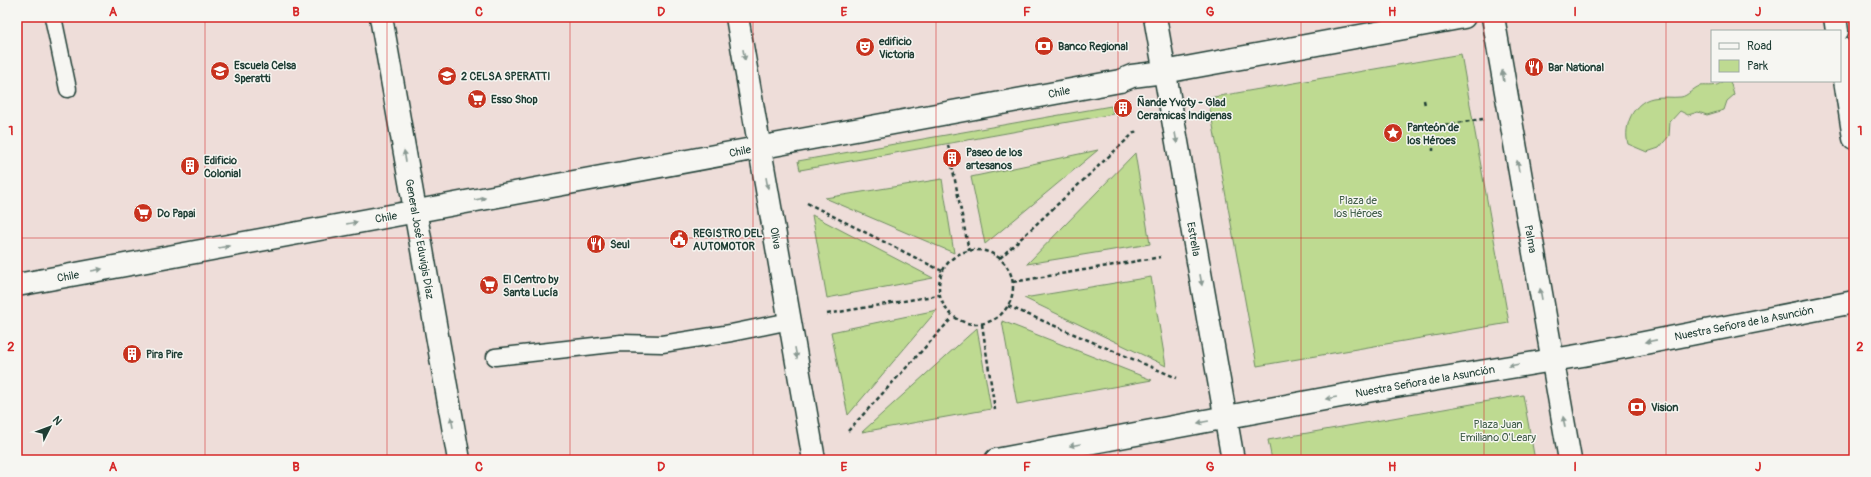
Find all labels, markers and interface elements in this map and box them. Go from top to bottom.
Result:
text: A [109,4,118,20]
text: B [292,4,300,20]
text: C [475,4,483,20]
text: D [657,4,665,20]
text: E [841,4,848,20]
text: F [1023,4,1031,20]
text: G [1206,4,1215,20]
text: H [1388,4,1396,20]
text: I [1573,4,1577,20]
text: J [1755,4,1761,20]
legend [1711,30,1841,82]
place label: edificio Victoria [878,35,914,61]
bank icon: Banco Regional [1033,35,1055,57]
theatre icon: edificio Victoria [854,36,876,58]
text: Road [1747,39,1772,54]
place label: Banco Regional [1058,40,1129,53]
one-way arrow [741,49,747,61]
restaurant icon: Bar National [1523,56,1545,78]
place label: Escuela Celsa Speratti [234,59,296,85]
text: Park [1747,59,1768,74]
school or university icon: Escuela Celsa Speratti [209,60,231,82]
place label: Bar National [1548,61,1604,74]
school or university icon: 2 CELSA SPERATTI [436,65,458,87]
place label: 2 CELSA SPERATTI [461,70,550,83]
one-way arrow [1500,70,1506,82]
street label: Chile [1047,84,1072,101]
supermarket icon: Esso Shop [466,88,488,110]
place label: Esso Shop [491,93,538,106]
place label: Ñande Yvoty - Glad Ceramicas Indigenas [1137,95,1232,122]
building icon: Ñande Yvoty - Glad Ceramicas Indigenas [1112,97,1134,119]
place label: Panteón de los Héroes [1407,121,1460,147]
place icon: Panteón de los Héroes [1382,122,1404,144]
text: 1 [8,123,14,139]
text: 1 [1857,123,1863,139]
one-way arrow [1173,132,1179,144]
street label: Chile [728,143,753,160]
place label: Paseo de los artesanos [966,146,1022,172]
building icon: Paseo de los artesanos [941,147,963,169]
one-way arrow [402,150,408,162]
place label: Edificio Colonial [204,154,241,180]
building icon: Edificio Colonial [179,155,201,177]
one-way arrow [1515,160,1521,172]
one-way arrow [764,177,770,189]
street label: General José Eduvigis Díaz [403,178,437,300]
park label: Plaza de los Héroes [1334,194,1382,220]
one-way arrow [474,196,486,202]
supermarket icon: Do Papai [132,202,154,224]
place label: Do Papai [157,207,195,220]
street label: Chile [374,209,399,226]
one-way arrow [346,220,358,226]
street label: Estrella [1184,221,1203,257]
street label: Palma [1522,224,1539,254]
street label: Oliva [767,226,784,250]
place label: REGISTRO DEL AUTOMOTOR [693,227,763,253]
public building icon: REGISTRO DEL AUTOMOTOR [668,228,690,250]
restaurant icon: Seul [585,233,607,255]
place label: Seul [610,238,630,251]
one-way arrow [218,243,231,249]
one-way arrow [91,267,103,273]
street label: Chile [56,268,81,285]
place label: El Centro by Santa Lucía [503,273,559,299]
supermarket icon: El Centro by Santa Lucía [478,274,500,296]
one-way arrow [1198,274,1204,286]
one-way arrow [1538,288,1544,300]
street label: Nuestra Señora de la Asunción [1673,304,1815,343]
text: 2 [7,339,15,355]
one-way arrow [1645,339,1657,345]
text: 2 [1856,339,1864,355]
building icon: Pira Pire [121,343,143,365]
one-way arrow [793,347,799,359]
place label: Pira Pire [146,348,183,361]
one-way arrow [1508,362,1520,368]
street label: Nuestra Señora de la Asunción [1354,363,1496,400]
one-way arrow [1324,395,1337,401]
bank icon: Vision [1626,396,1648,418]
place label: Vision [1651,401,1678,414]
north arrow [30,407,70,447]
text: N [50,414,65,428]
one-way arrow [449,415,455,428]
one-way arrow [1560,415,1566,428]
park label: Plaza Juan Emiliano O'Leary [1460,418,1536,444]
one-way arrow [1197,419,1209,425]
one-way arrow [1069,443,1081,449]
text: A [109,459,118,475]
text: B [292,459,300,475]
text: C [475,459,483,475]
text: D [657,459,665,475]
text: E [841,459,848,475]
text: F [1023,459,1031,475]
text: G [1206,459,1215,475]
text: H [1388,459,1396,475]
text: I [1573,459,1577,475]
text: J [1755,459,1761,475]

